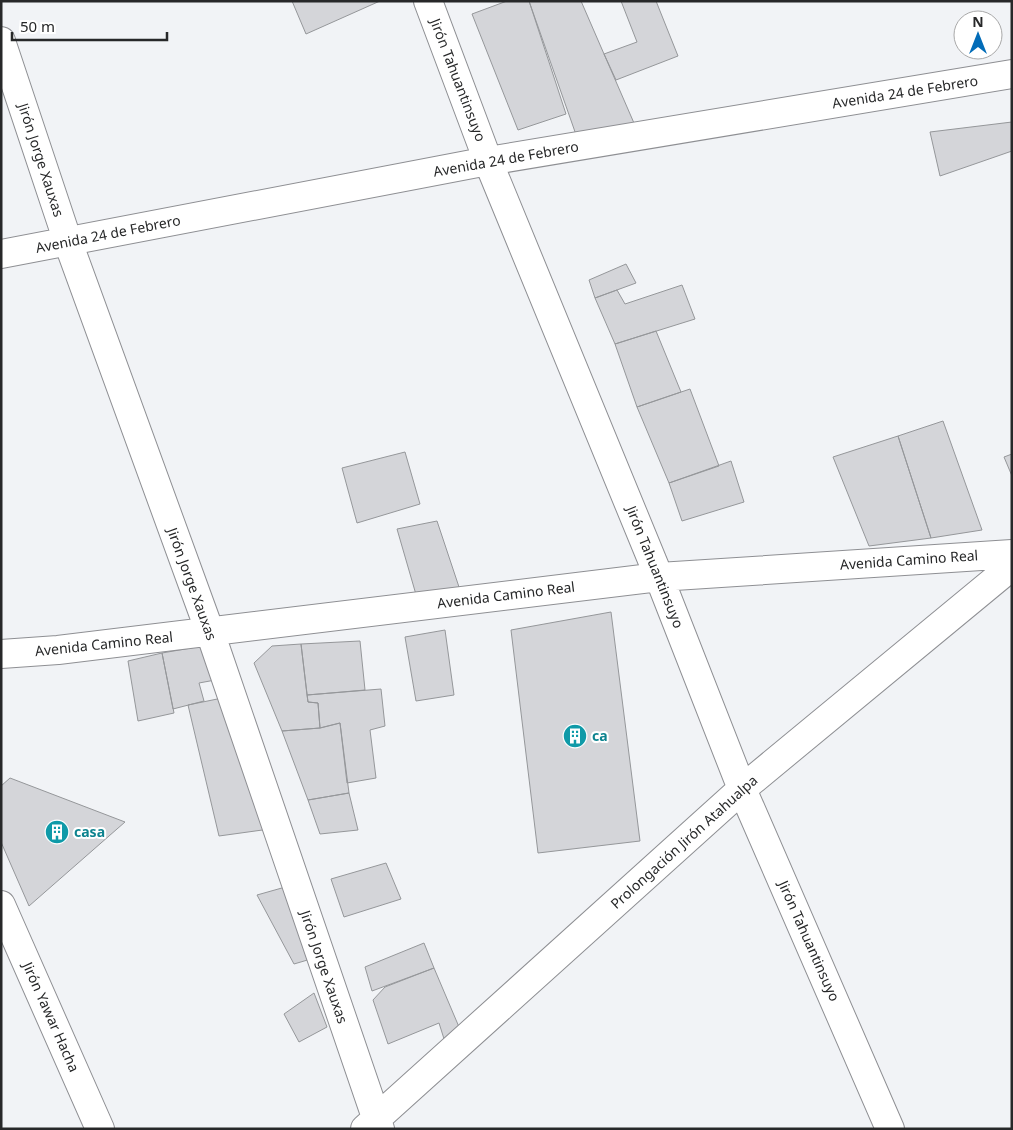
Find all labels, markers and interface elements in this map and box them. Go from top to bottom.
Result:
scale bar [12,10,168,42]
north arrow [953,10,1003,60]
text: N [972,12,984,31]
street label: Jirón Tahuantinsuyo [426,14,491,144]
text: 50 m [20,16,55,36]
street label: Avenida 24 de Febrero [831,71,979,112]
street label: Jirón Jorge Xauxas [14,99,69,219]
street label: Avenida 24 de Febrero [432,136,580,181]
street label: Avenida 24 de Febrero [34,210,182,257]
street label: Jirón Tahuantinsuyo [621,501,689,631]
street label: Jirón Jorge Xauxas [163,523,222,643]
street label: Avenida Camino Real [839,545,979,574]
street label: Avenida Camino Real [436,577,576,612]
street label: Avenida Camino Real [34,627,174,660]
building icon: ca [562,723,588,749]
place label: ca [592,726,608,745]
street label: Prolongación Jirón Atahualpa [606,770,761,913]
building icon: casa [44,819,70,845]
place label: casa [74,822,105,841]
street label: Jirón Tahuantinsuyo [773,876,845,1004]
street label: Jirón Jorge Xauxas [296,906,353,1026]
street label: Jirón Yawar Hacha [18,957,84,1075]

